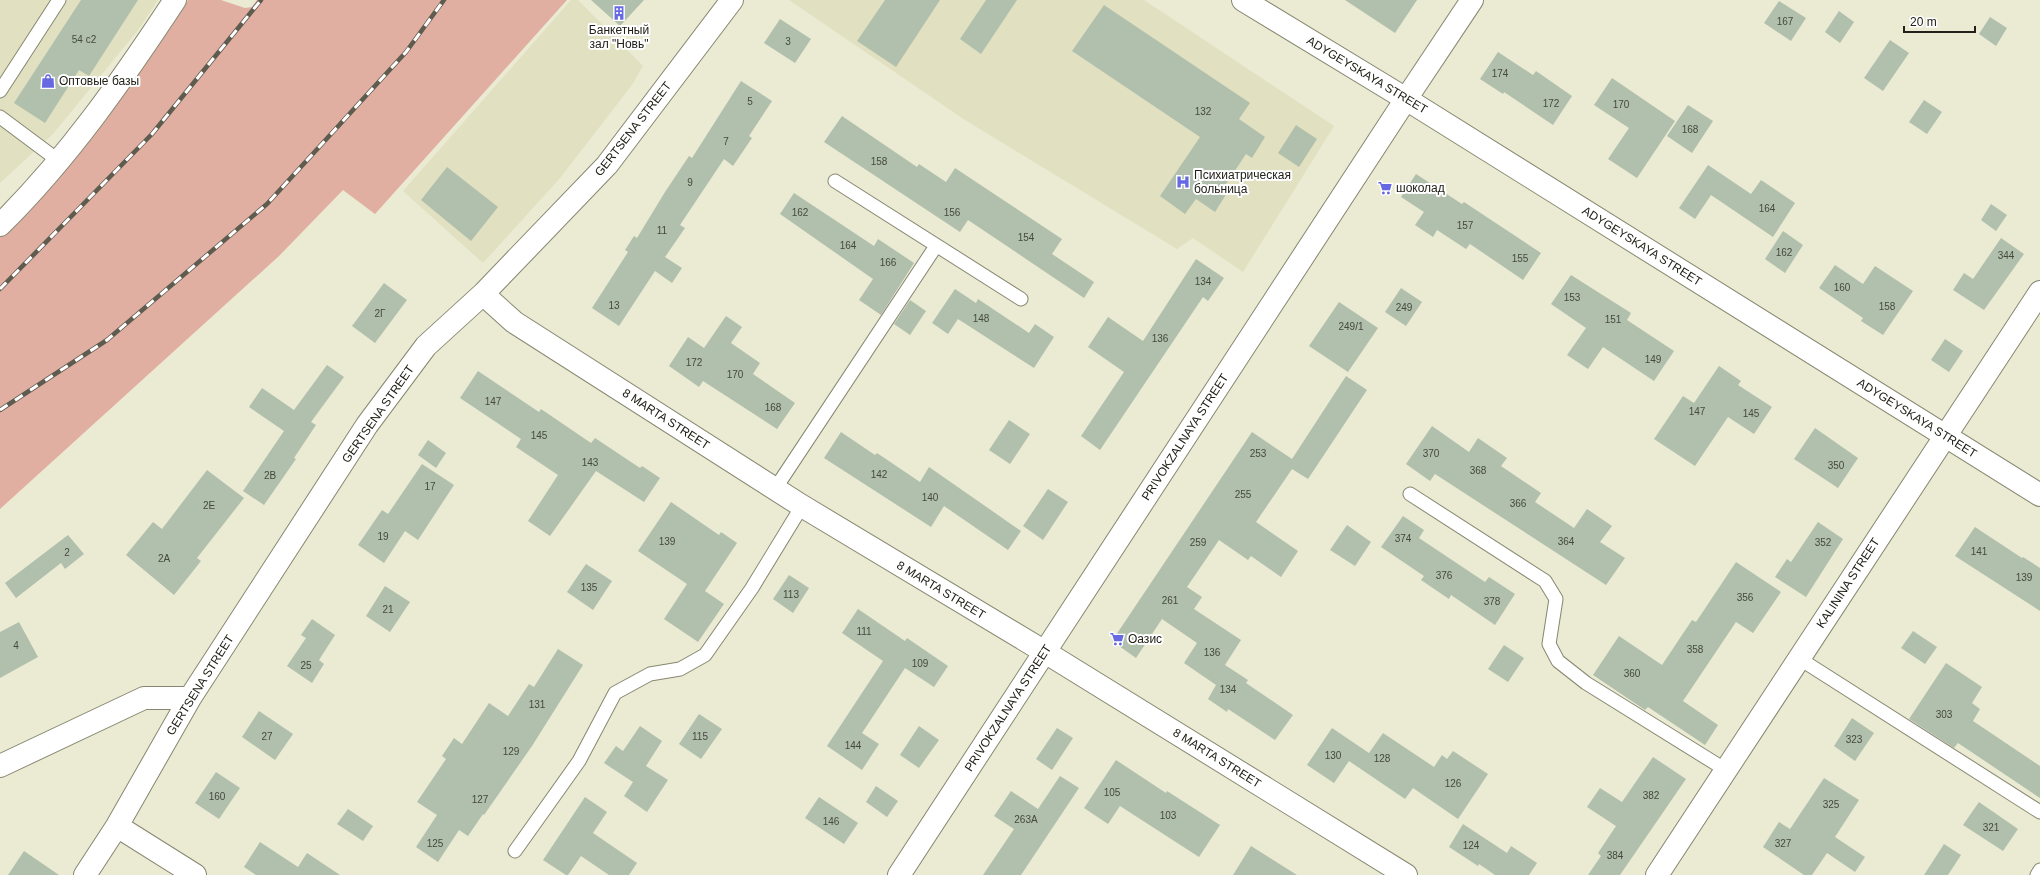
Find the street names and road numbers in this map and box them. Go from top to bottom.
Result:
street label: ADYGEYSKAYA STREET [1304,33,1430,117]
street label: GERTSENA STREET [592,79,675,179]
street label: ADYGEYSKAYA STREET [1580,203,1705,289]
street label: GERTSENA STREET [339,362,417,465]
street label: PRIVOKZALNAYA STREET [1139,370,1232,503]
street label: ADYGEYSKAYA STREET [1855,375,1980,461]
street label: 8 MARTA STREET [620,386,713,453]
street label: KALININA STREET [1814,535,1883,631]
street label: 8 MARTA STREET [894,558,988,622]
street label: GERTSENA STREET [163,632,237,738]
street label: PRIVOKZALNAYA STREET [962,641,1055,774]
street label: 8 MARTA STREET [1170,725,1264,791]

